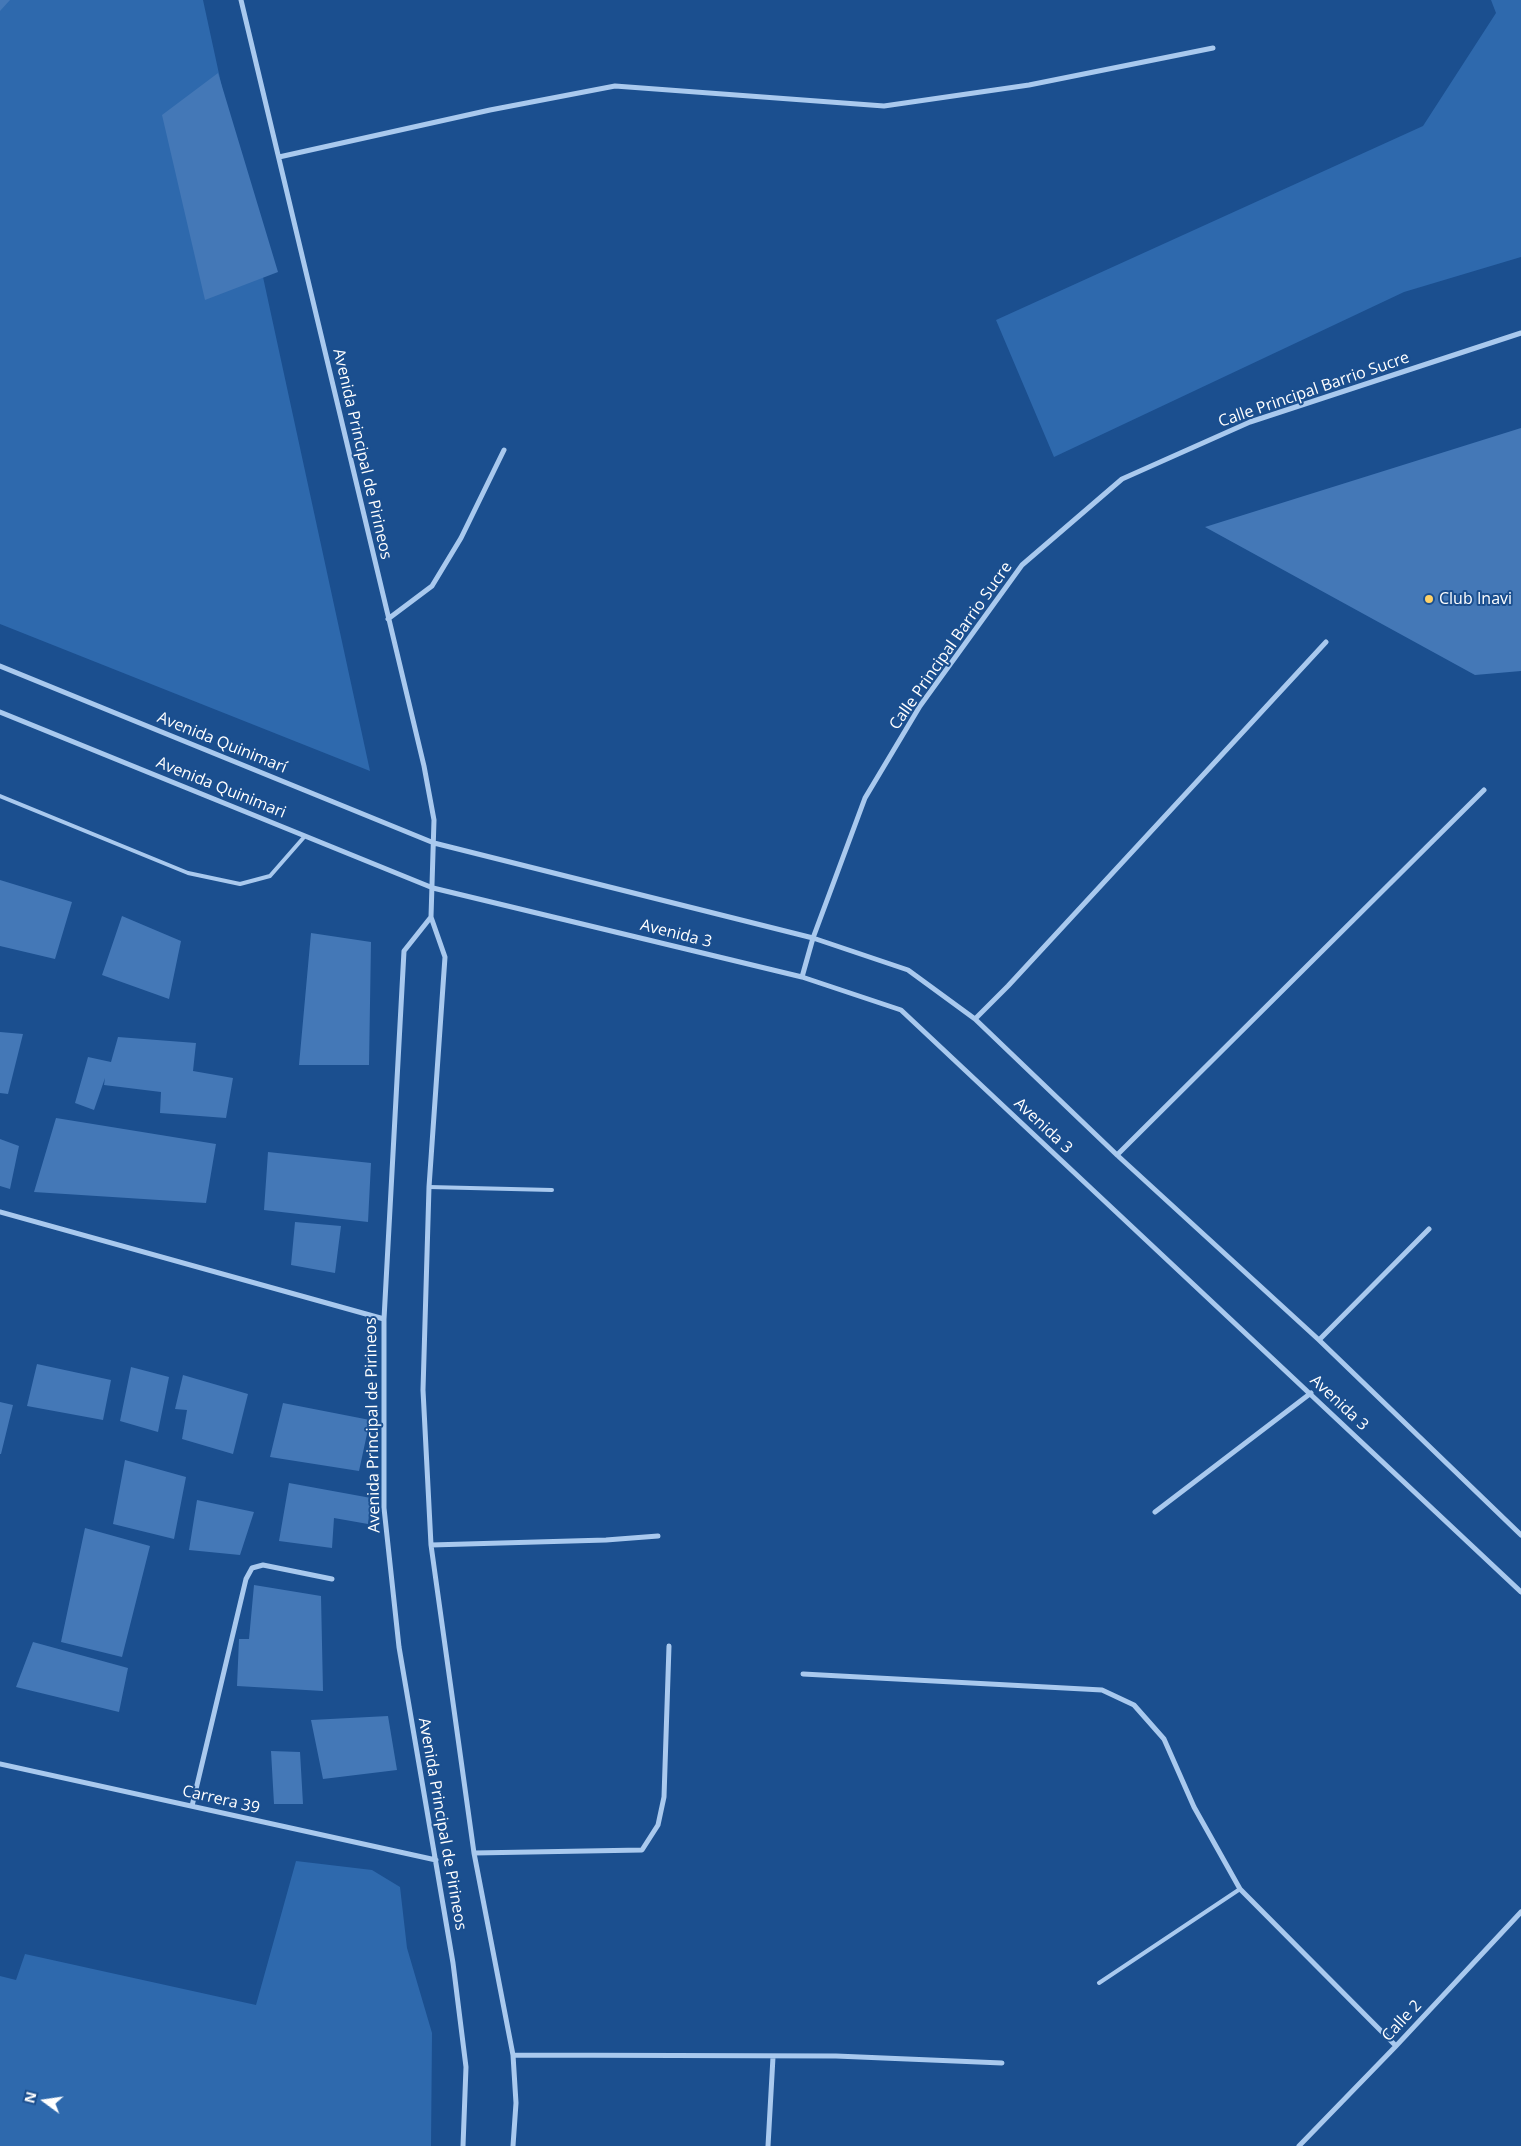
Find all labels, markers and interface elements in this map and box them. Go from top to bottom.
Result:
street label: Avenida Principal de Pirineos [328,347,396,561]
street label: Calle Principal Barrio Sucre [1216,348,1412,432]
street label: Calle Principal Barrio Sucre [886,558,1016,734]
place label: Club Inavi [1439,589,1512,609]
marker: Club Inavi [1423,593,1435,605]
street label: Avenida Quinimarí [154,708,290,778]
street label: Avenida Quinimari [153,753,289,823]
street label: Avenida 3 [638,916,714,952]
street label: Avenida 3 [1010,1094,1076,1158]
street label: Avenida Principal de Pirineos [362,1317,384,1533]
street label: Avenida 3 [1306,1371,1372,1435]
street label: Avenida Principal de Pirineos [414,1716,470,1932]
street label: Carrera 39 [180,1782,262,1818]
street label: Calle 2 [1378,1996,1426,2046]
north arrow [20,2076,70,2126]
text: N [19,2089,41,2105]

